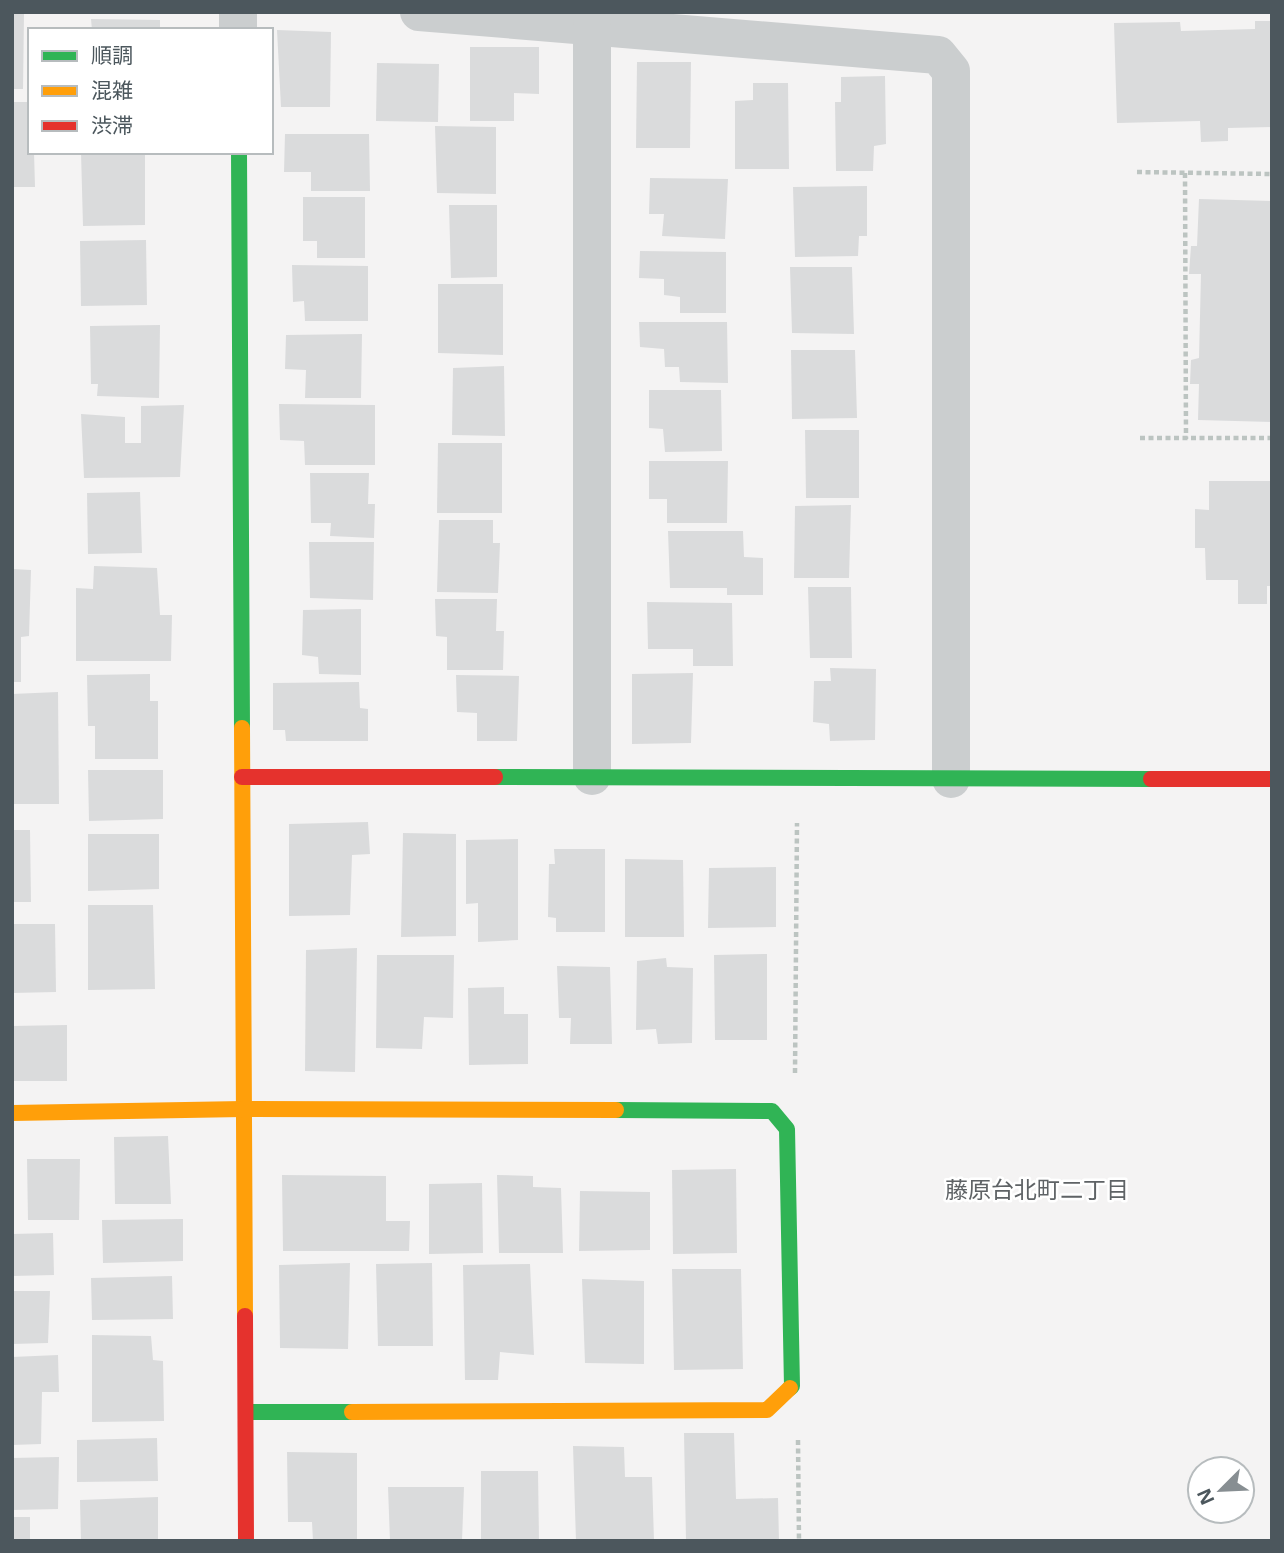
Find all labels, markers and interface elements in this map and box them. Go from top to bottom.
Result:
legend [28,28,273,154]
text: 順調 [91,41,133,69]
text: 混雑 [91,76,133,104]
text: 渋滞 [91,111,133,139]
district label: 藤原台北町二丁目 [945,1173,1129,1205]
north arrow [1186,1455,1256,1525]
text: N [1190,1485,1220,1509]

